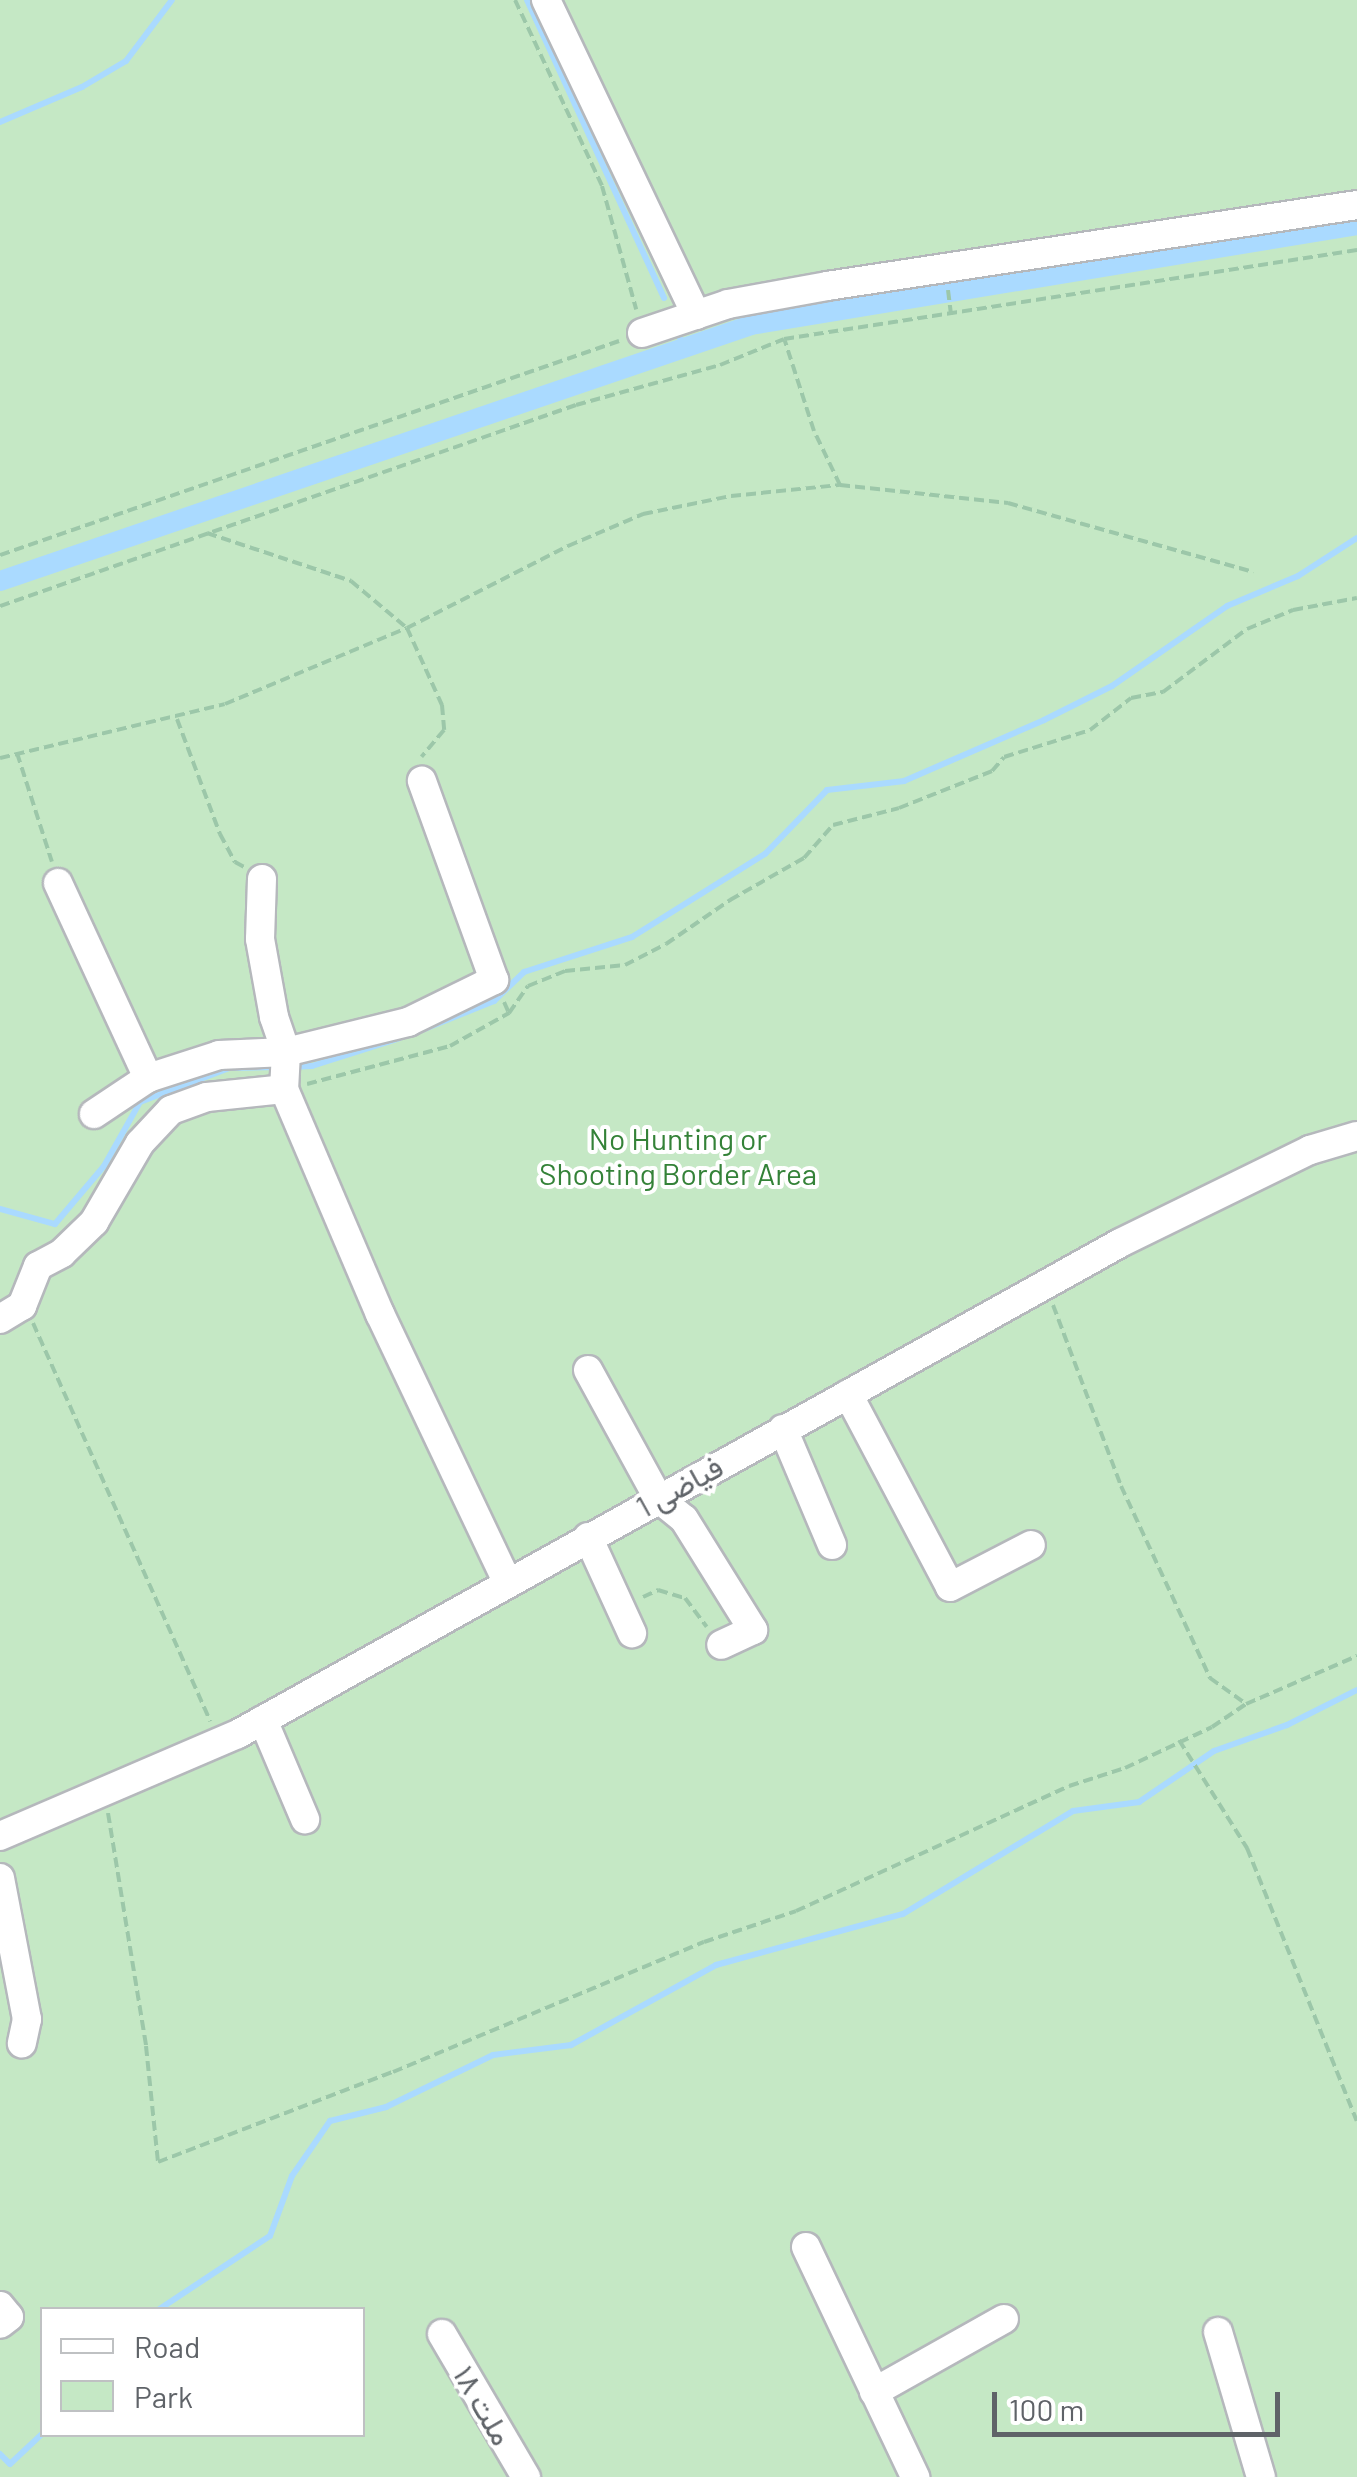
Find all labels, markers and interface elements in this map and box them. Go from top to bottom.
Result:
park label: No Hunting or Shooting Border Area [539,1120,817,1190]
street label: فیاضی 1 [629,1448,729,1524]
legend [40,2307,365,2437]
text: Road [134,2328,200,2364]
street label: ملت ۱۸ [447,2359,521,2451]
scale bar [997,2372,1284,2434]
text: Park [134,2378,193,2414]
text: 100 m [1009,2391,1084,2427]

